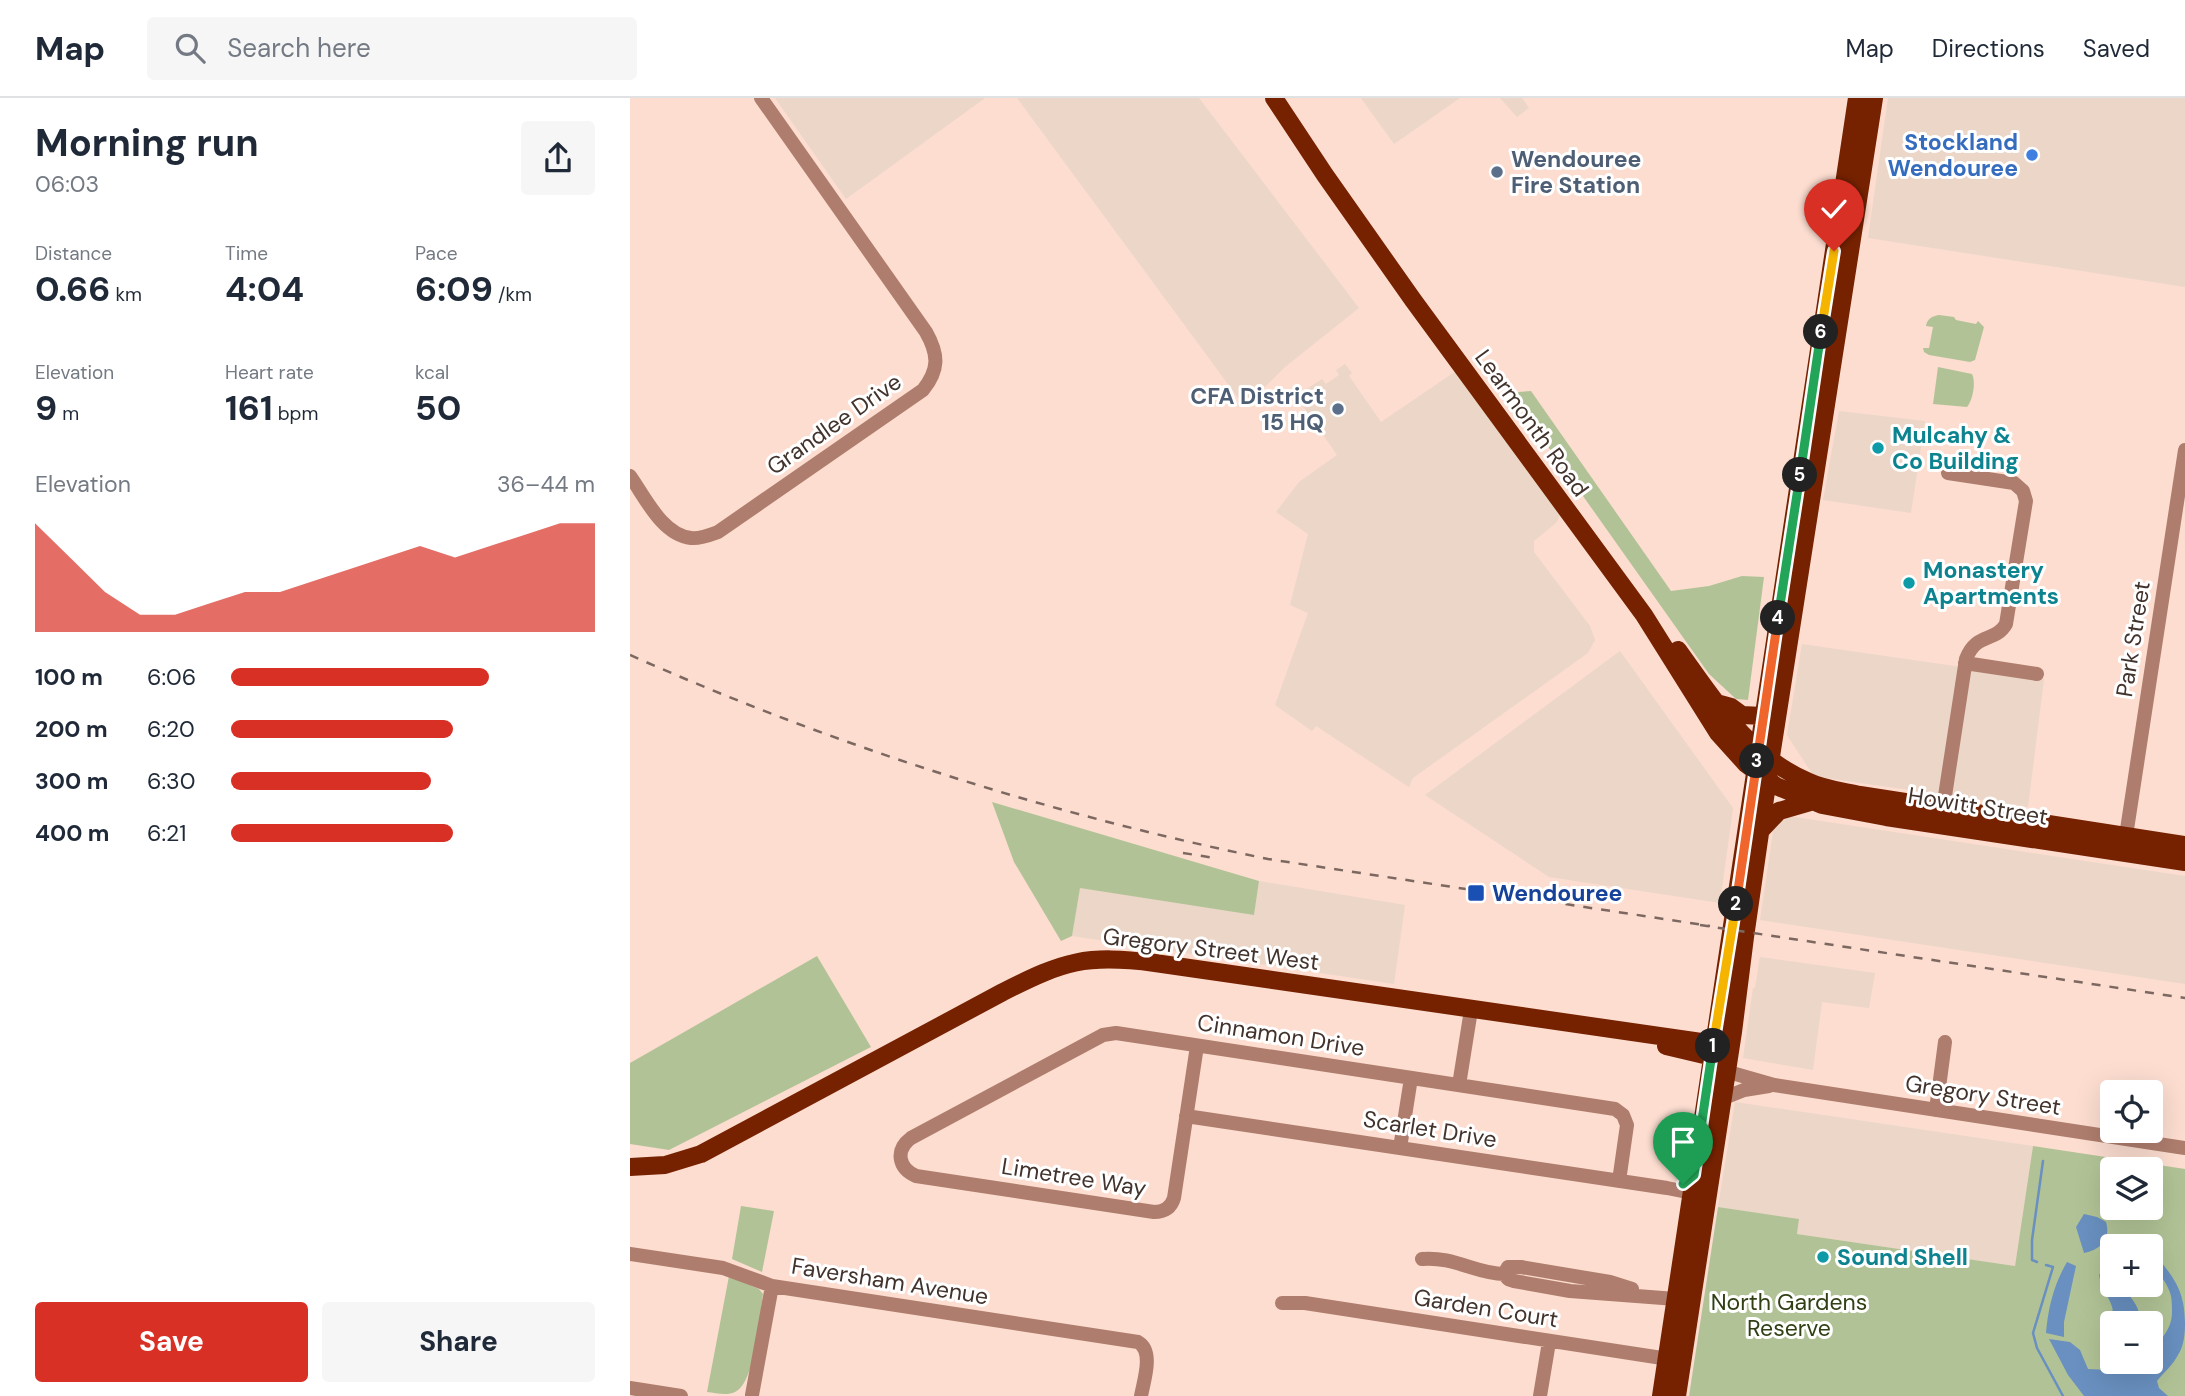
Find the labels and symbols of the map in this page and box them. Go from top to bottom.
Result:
place label: Stockland Wendouree [1888,127,2018,183]
place label: Wendouree Fire Station [1511,144,1641,200]
marker: Stockland Wendouree [2024,147,2040,163]
marker: Wendouree Fire Station [1489,164,1505,180]
pin [1804,179,1864,251]
pin: 6 [1804,314,1838,350]
street label: Learmonth Road [1468,343,1596,503]
street label: Grandlee Drive [761,366,907,482]
place label: CFA District 15 HQ [1190,381,1324,437]
marker: CFA District 15 HQ [1330,401,1346,417]
place label: Mulcahy & Co Building [1892,420,2019,476]
marker: Mulcahy & Co Building [1870,440,1886,456]
pin: 5 [1782,458,1818,492]
place label: Monastery Apartments [1923,555,2059,611]
marker: Monastery Apartments [1901,575,1917,591]
street label: Park Street [2109,579,2157,699]
pin: 4 [1760,601,1796,636]
pin: 3 [1740,744,1774,778]
street label: Howitt Street [1906,780,2050,832]
place label: Wendouree [1492,878,1622,908]
marker: Wendouree [1466,883,1486,903]
pin: 2 [1718,886,1754,922]
street label: Gregory Street West [1101,921,1321,977]
street label: Cinnamon Drive [1195,1007,1367,1063]
pin: 1 [1696,1028,1730,1063]
street label: Gregory Street [1903,1068,2063,1122]
street label: Scarlet Drive [1361,1104,1499,1154]
pin [1653,1112,1713,1184]
street label: Limetree Way [999,1151,1149,1203]
place label: Sound Shell [1837,1242,1968,1272]
marker: Sound Shell [1815,1249,1831,1265]
street label: Faversham Avenue [789,1251,991,1311]
street label: Garden Court [1412,1282,1560,1334]
park label: North Gardens Reserve [1711,1287,1867,1343]

